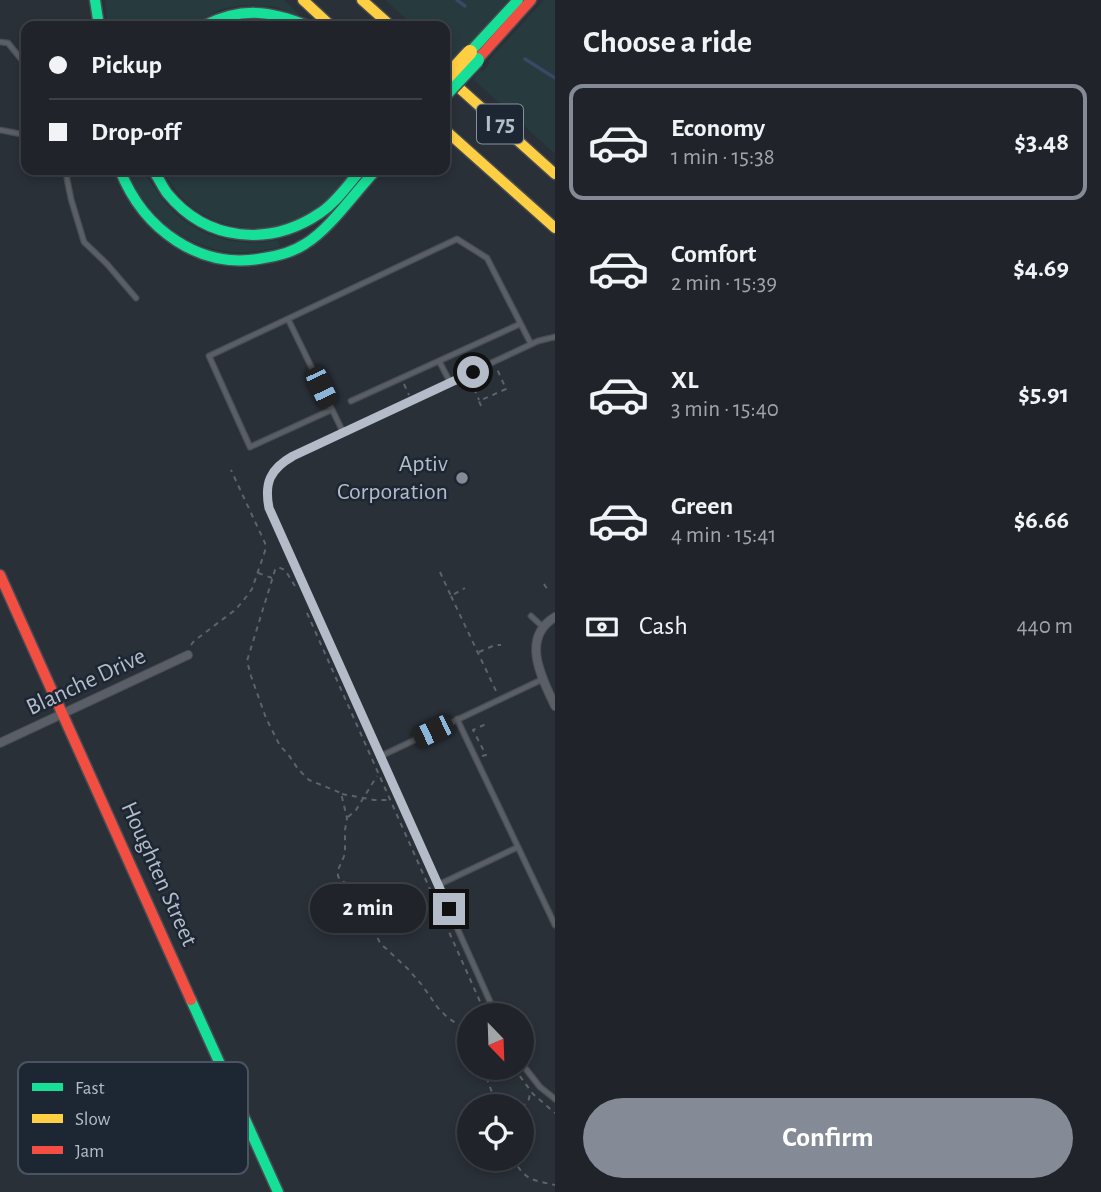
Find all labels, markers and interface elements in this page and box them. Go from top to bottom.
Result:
text: Choose a ride [583,26,752,58]
text: Pickup [91,52,162,78]
road number: I 75 [477,105,523,144]
icon: car [587,111,650,174]
text: Economy [671,115,765,141]
text: Drop-off [91,119,180,145]
text: $3.48 [1014,129,1069,155]
text: 1 min · 15:38 [671,146,775,169]
icon: car [587,237,650,300]
text: Comfort [671,241,756,267]
text: $4.69 [1013,255,1069,281]
text: 2 min · 15:39 [671,272,777,295]
route start [457,356,489,388]
icon: car [587,363,650,426]
car [303,364,340,410]
text: XL [671,367,698,393]
text: $5.91 [1018,381,1069,407]
text: 3 min · 15:40 [671,398,779,421]
place label: Aptiv Corporation [337,452,448,504]
marker: Aptiv Corporation [454,470,470,486]
icon: car [587,489,650,552]
text: Green [671,493,733,519]
text: $6.66 [1014,507,1069,533]
text: 4 min · 15:41 [671,524,776,547]
icon: cash [583,608,621,646]
text: Cash [639,613,688,639]
text: 440 m [1017,615,1073,638]
street label: Blanche Drive [23,644,149,720]
car [410,712,457,750]
street label: Houghten Street [116,798,202,950]
callout: 2 min [309,884,424,934]
route end [433,893,465,925]
text: 2 min [342,897,394,920]
north arrow [457,1003,534,1080]
map controls [457,1003,534,1171]
legend [18,1062,248,1174]
text: Fast [75,1079,105,1098]
button: locate [457,1094,534,1171]
button: Confirm [583,1098,1073,1178]
text: Slow [75,1110,111,1129]
text: Jam [75,1142,104,1161]

